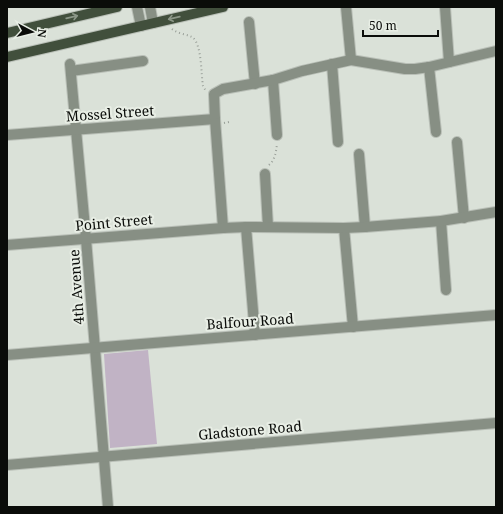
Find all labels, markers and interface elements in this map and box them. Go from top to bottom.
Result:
north arrow [12,12,52,52]
scale bar [363,12,438,38]
one-way arrow [65,13,78,21]
one-way arrow [168,15,181,23]
text: 50 m [369,17,397,34]
text: N [34,28,50,39]
street label: Mossel Street [65,100,155,126]
street label: Point Street [74,209,154,235]
street label: 4th Avenue [64,249,88,325]
street label: Balfour Road [206,308,295,334]
street label: Gladstone Road [197,416,303,444]

